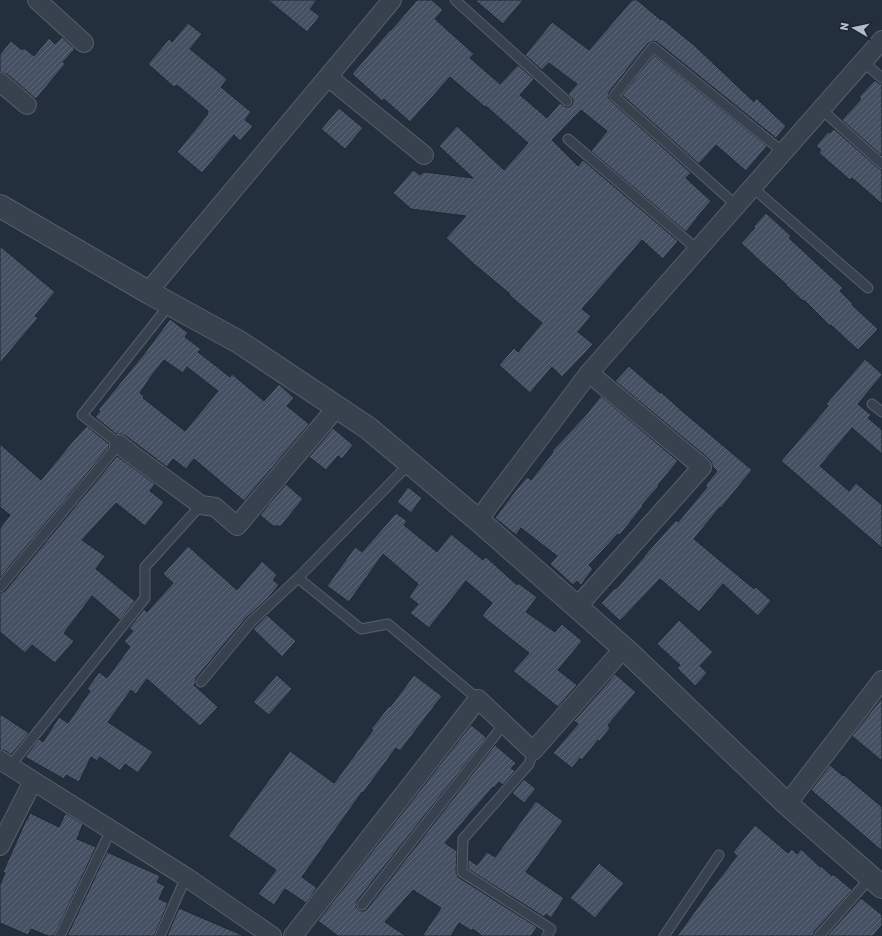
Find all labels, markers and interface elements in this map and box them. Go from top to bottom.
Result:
north arrow [834,8,874,48]
text: N [838,22,852,31]

